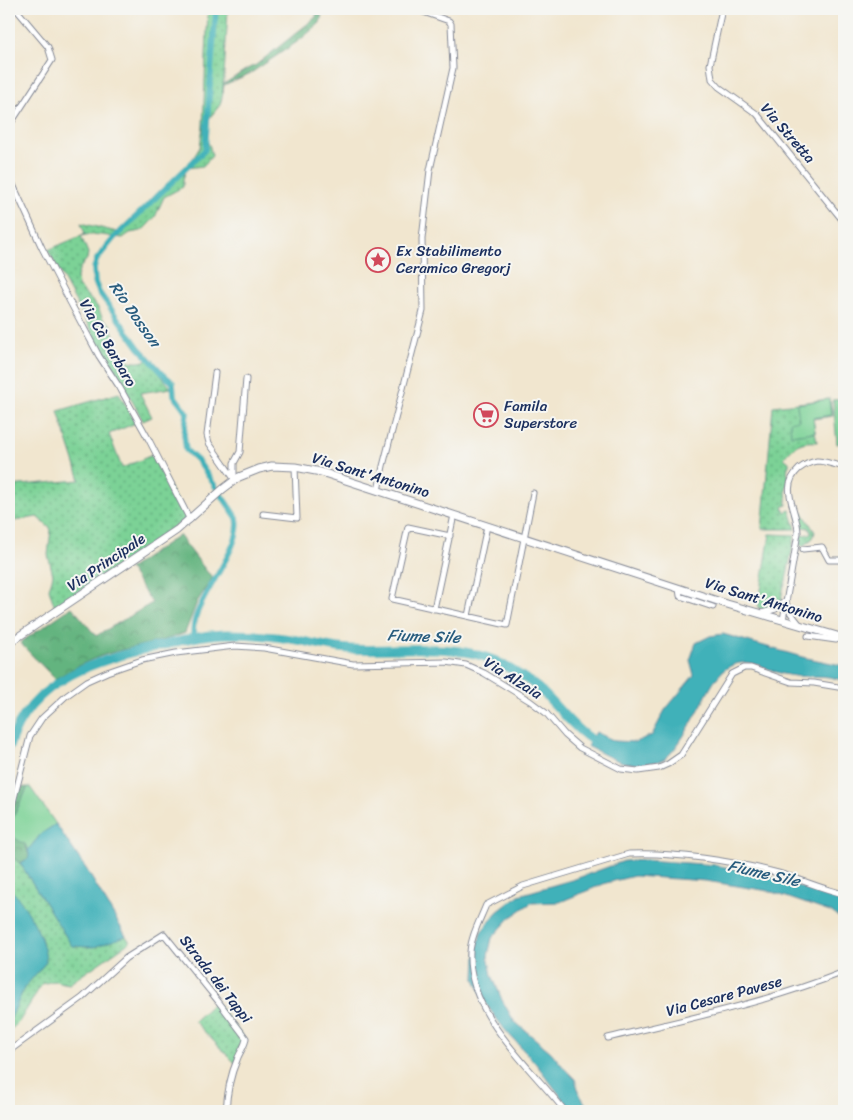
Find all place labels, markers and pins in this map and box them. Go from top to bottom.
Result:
place label: Ex Stabilimento Ceramico Gregorj [396,238,511,281]
place icon: Ex Stabilimento Ceramico Gregorj [365,247,391,273]
place label: Famila Superstore [504,393,578,436]
supermarket icon: Famila Superstore [473,402,499,428]

